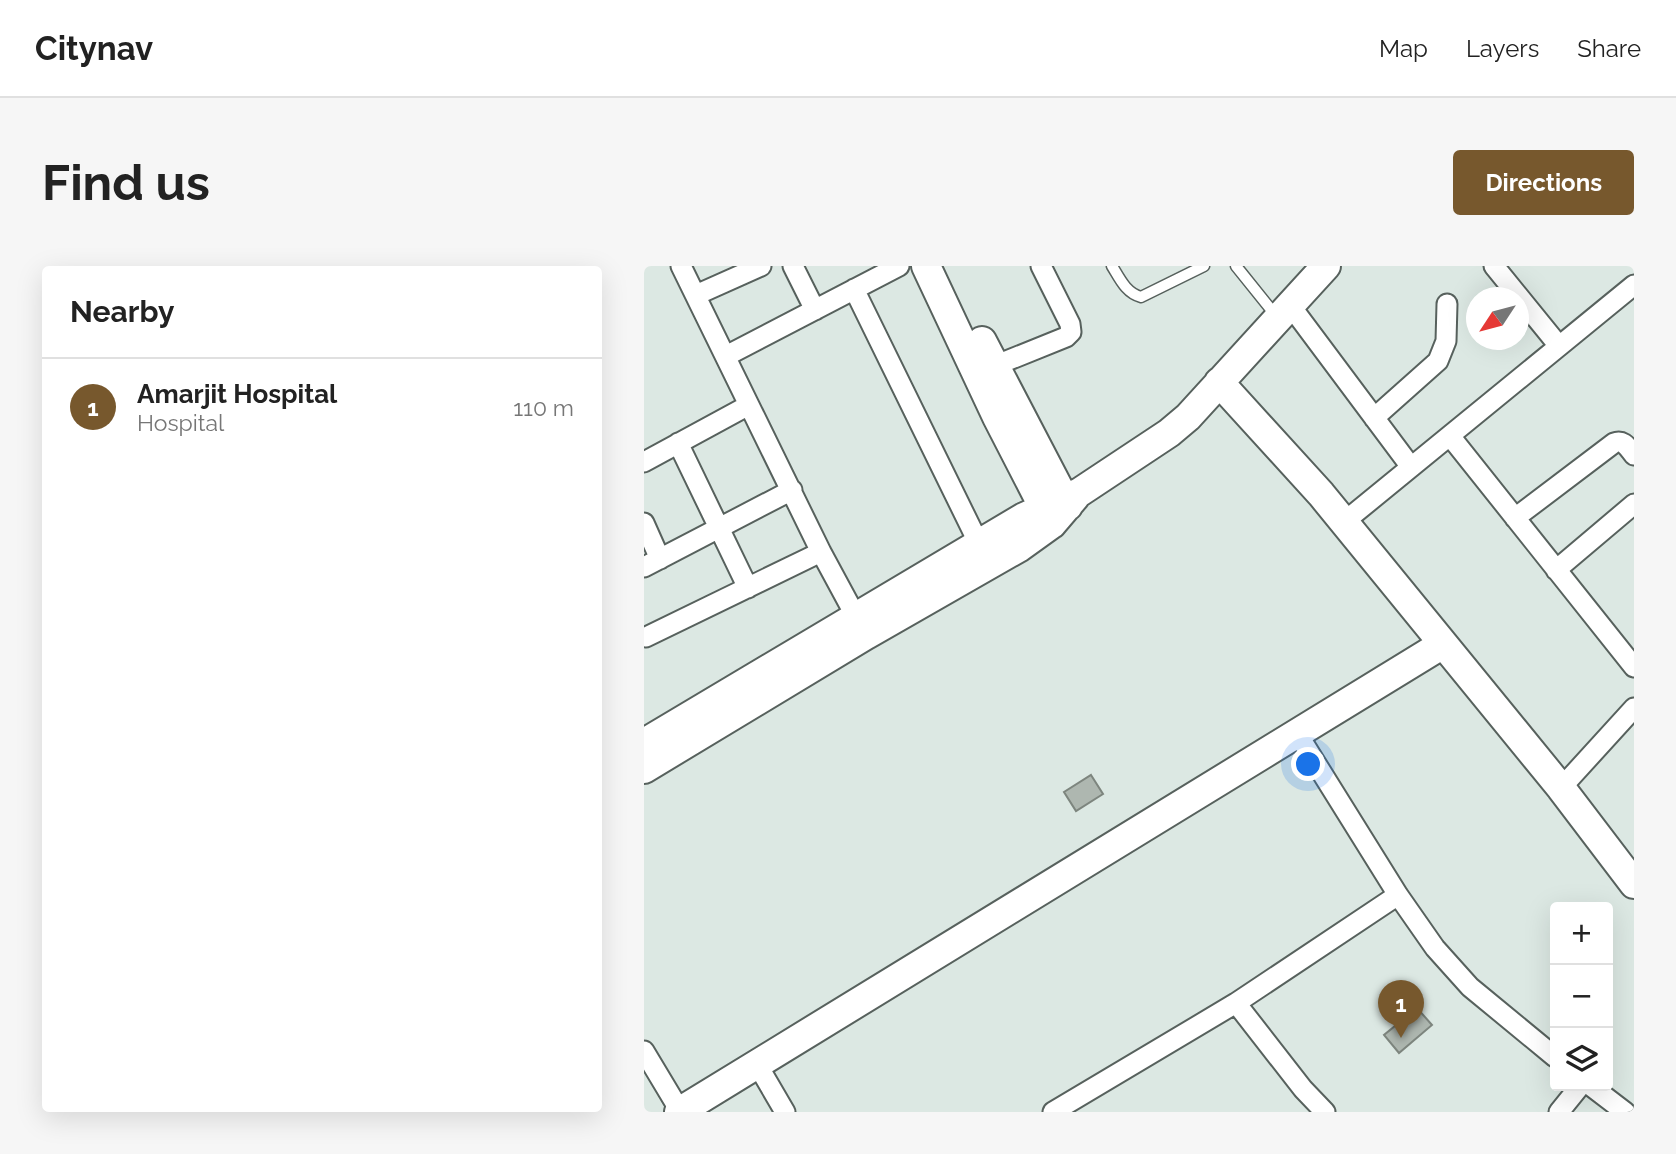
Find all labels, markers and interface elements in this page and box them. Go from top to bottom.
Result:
text: Citynav [35,29,153,68]
text: Map [1379,34,1428,63]
text: Layers [1466,34,1539,63]
text: Share [1577,34,1641,63]
button: Directions [1453,150,1634,215]
text: Find us [42,154,210,211]
north arrow [1466,287,1529,350]
text: Nearby [70,294,174,329]
text: Amarjit Hospital [137,379,337,409]
text: 1 [87,394,99,421]
text: 110 m [513,394,574,421]
text: Hospital [137,409,224,436]
your location [1291,747,1325,781]
map controls [1550,902,1613,1091]
button: + [1550,902,1613,965]
button: − [1550,965,1613,1028]
pin: 1 [1378,980,1424,1038]
button: layers [1550,1028,1613,1091]

